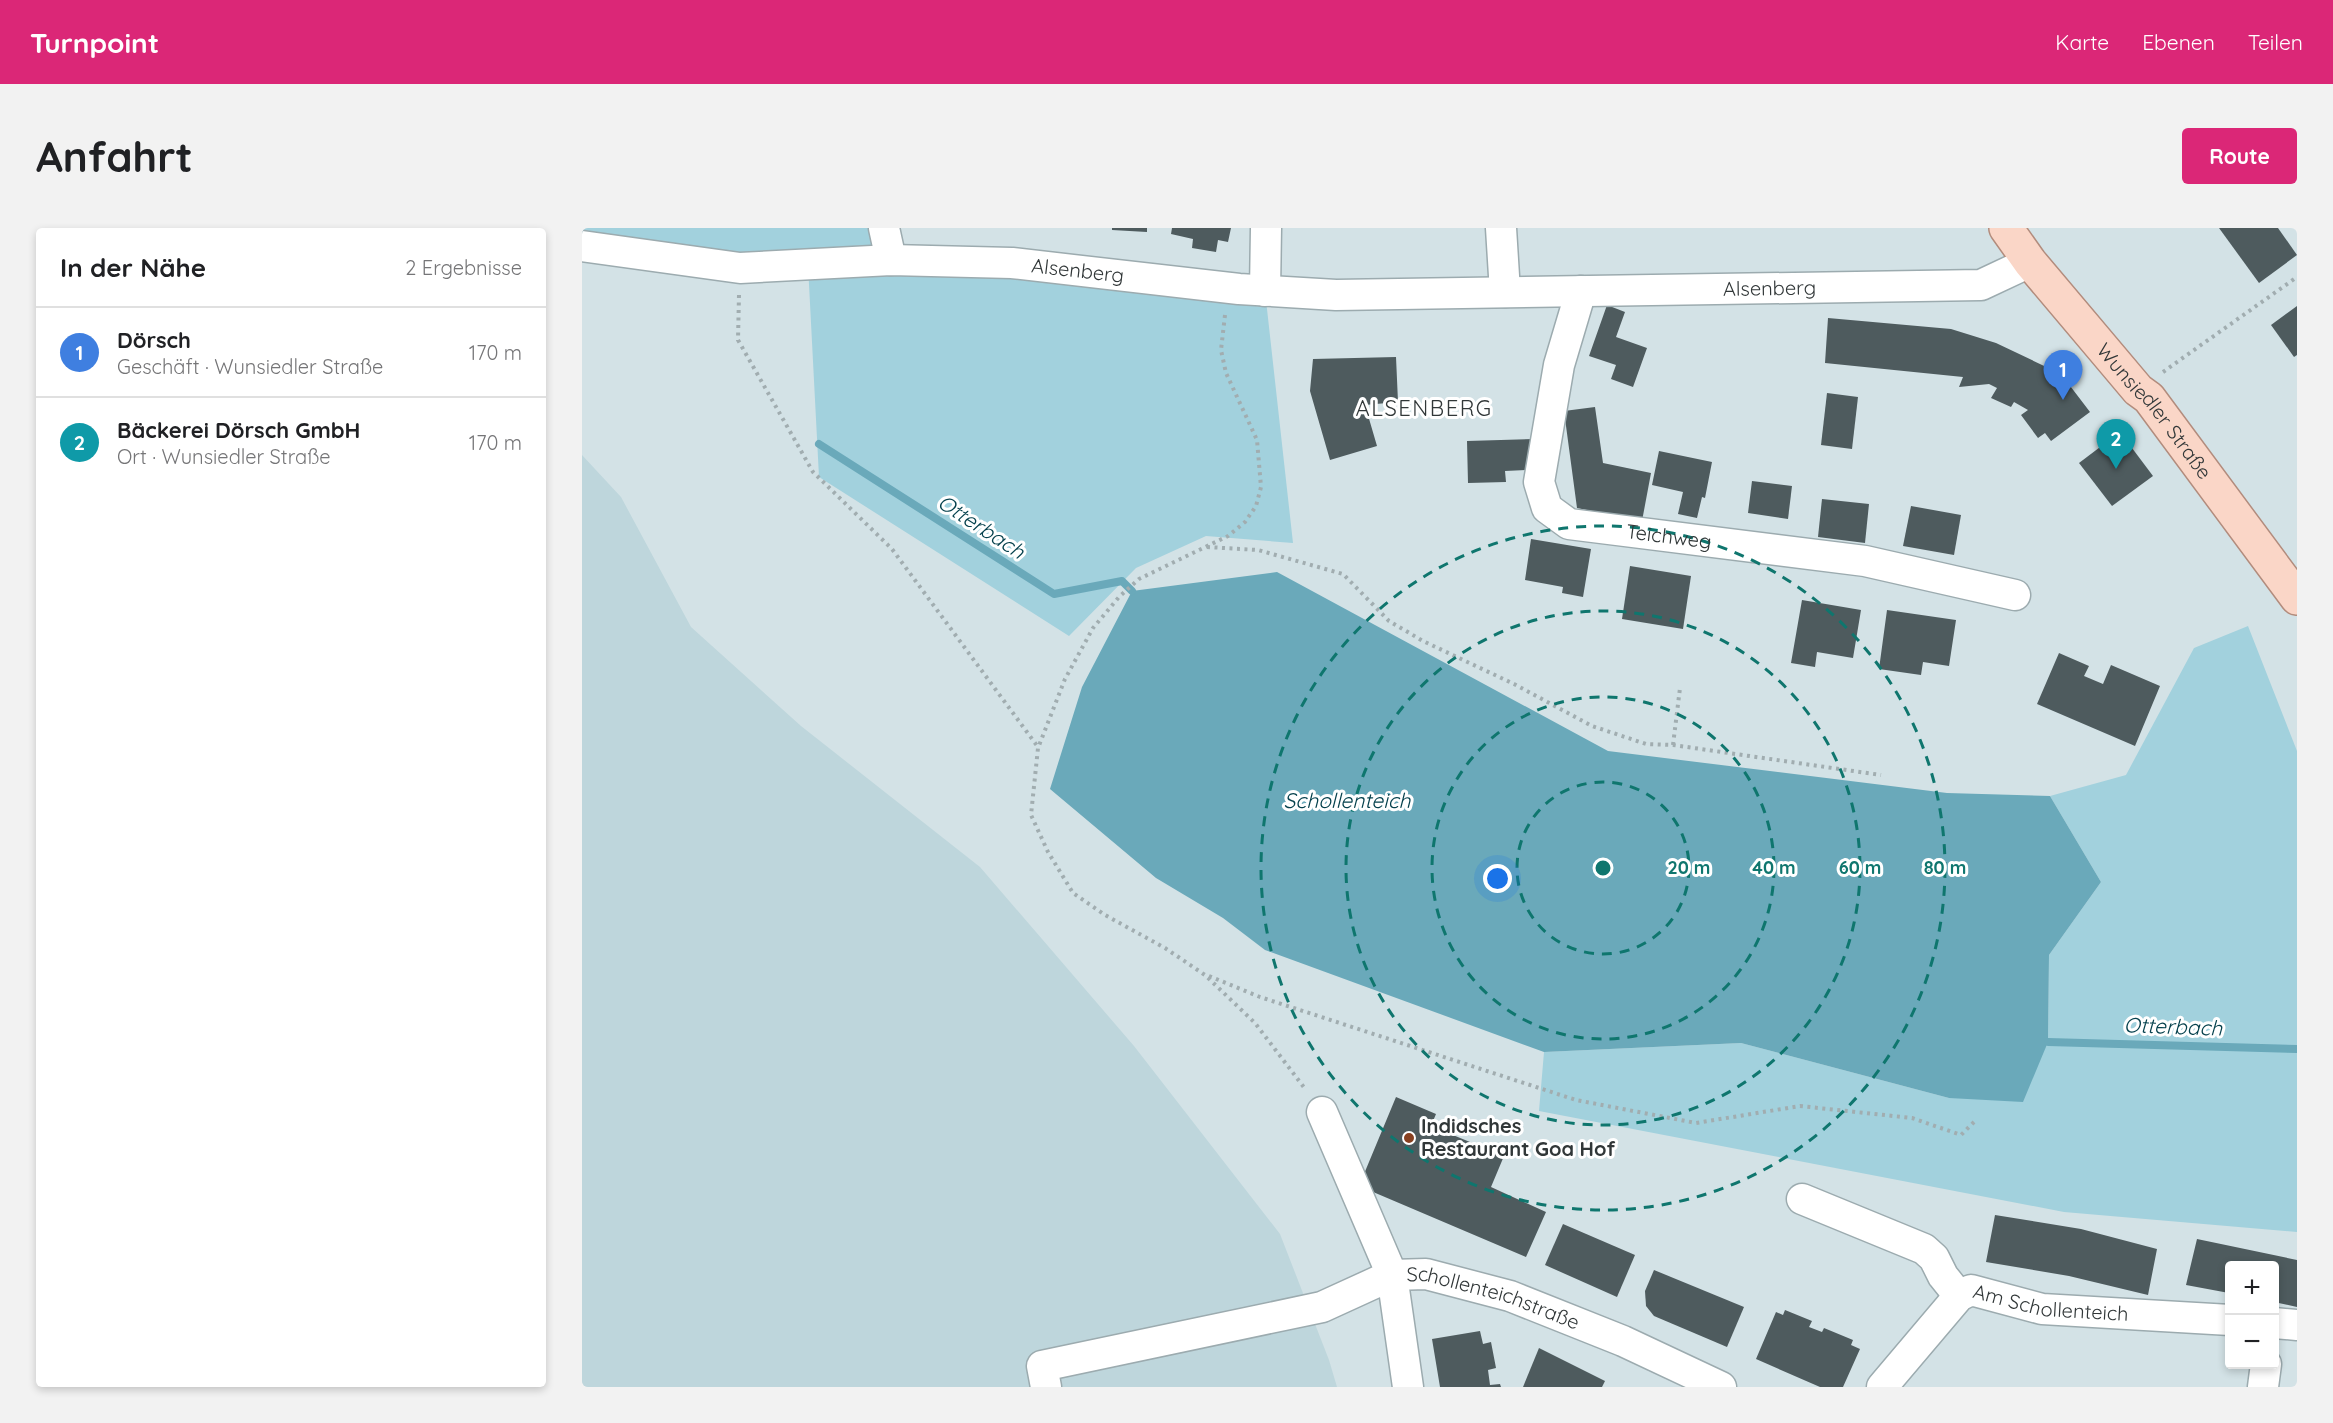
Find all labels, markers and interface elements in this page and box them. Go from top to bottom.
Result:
text: Turnpoint [30,25,159,60]
text: Karte [2055,29,2109,55]
text: Ebenen [2142,29,2215,55]
text: Teilen [2248,29,2303,55]
button: Route [2182,128,2297,184]
text: Anfahrt [36,130,193,183]
text: In der Nähe [60,251,206,284]
street label: Alsenberg [1030,252,1126,288]
text: 2 Ergebnisse [405,255,522,280]
street label: Alsenberg [1723,275,1816,301]
text: Dörsch [117,326,191,354]
street label: Wunsiedler Straße [2092,338,2218,484]
text: 1 [76,340,83,365]
text: 170 m [469,340,522,365]
pin: 1 [2044,350,2082,400]
text: Geschäft · Wunsiedler Straße [117,354,383,379]
district label: ALSENBERG [1356,394,1492,422]
text: Bäckerei Dörsch GmbH [117,416,360,444]
pin: 2 [2096,420,2135,469]
text: 2 [74,430,85,455]
text: 170 m [469,430,522,455]
text: Ort · Wunsiedler Straße [117,444,331,469]
water label: Otterbach [933,488,1031,564]
street label: Teichweg [1625,518,1713,554]
water label: Schollenteich [1284,787,1412,813]
text: 20 m [1668,856,1710,879]
text: 40 m [1752,856,1796,879]
text: 60 m [1839,856,1881,879]
text: 80 m [1924,856,1966,879]
centre of rings [1593,858,1613,878]
your location [1483,864,1512,893]
water label: Otterbach [2123,1011,2224,1041]
place label: Indidsches Restaurant Goa Hof [1421,1113,1615,1161]
marker: Indidsches Restaurant Goa Hof [1402,1131,1416,1145]
street label: Schollenteichstraße [1406,1261,1583,1334]
map controls [2225,1261,2279,1369]
button: + [2225,1261,2279,1315]
street label: Am Schollenteich [1970,1278,2129,1326]
button: − [2225,1315,2279,1369]

